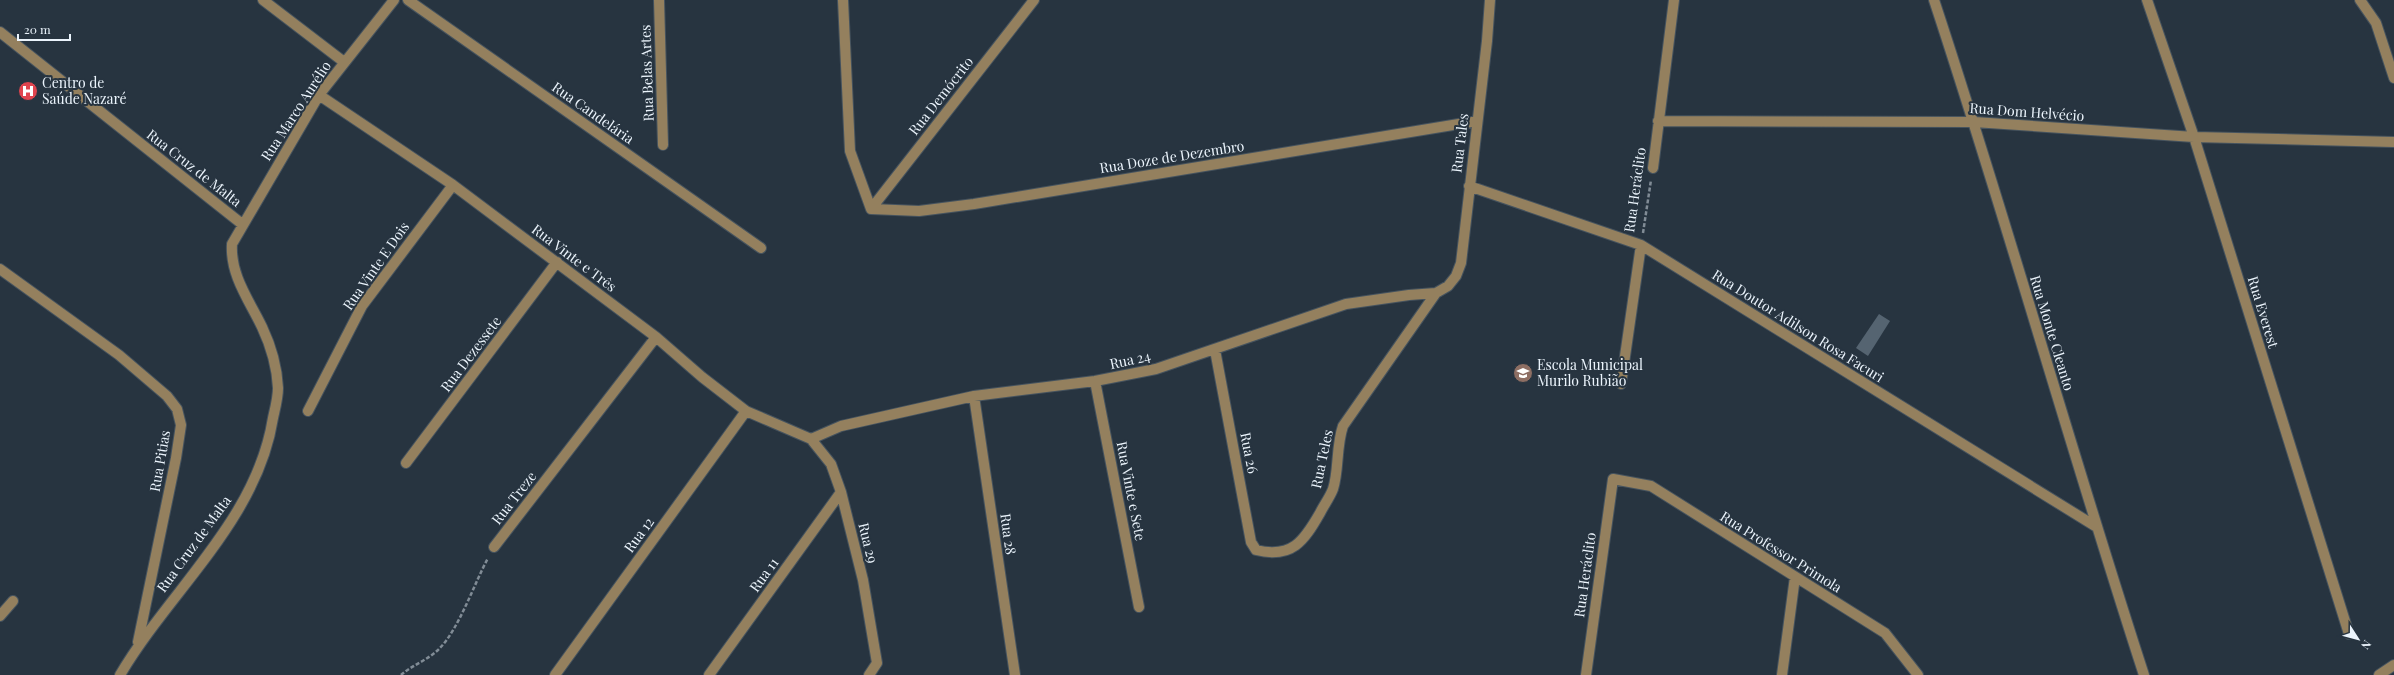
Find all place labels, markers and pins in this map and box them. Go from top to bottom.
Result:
place label: Centro de Saúde Nazaré [42,73,127,108]
hospital icon: Centro de Saúde Nazaré [17,80,39,102]
place label: Escola Municipal Murilo Rubião [1537,355,1643,390]
school or university icon: Escola Municipal Murilo Rubião [1512,362,1534,384]

